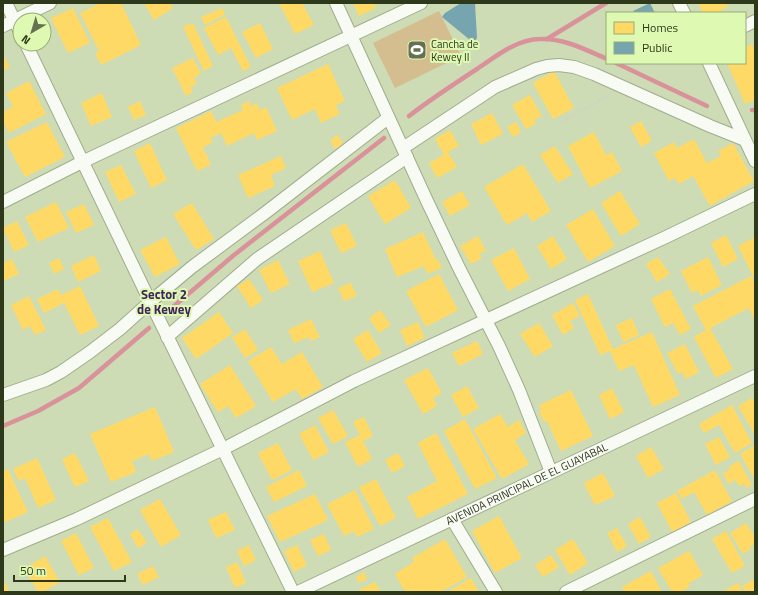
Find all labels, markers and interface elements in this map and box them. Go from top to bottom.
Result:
north arrow [12,12,52,52]
legend [606,12,746,64]
text: Homes [642,18,678,37]
text: N [18,31,34,49]
place label: Cancha de Kewey II [431,36,479,65]
text: Public [642,38,672,57]
sports icon: Cancha de Kewey II [406,39,428,61]
district label: Sector 2 de Kewey [137,284,191,319]
street label: AVENIDA PRINCIPAL DE EL GUAYABAL [443,438,611,529]
scale bar [14,557,125,583]
text: 50 m [20,561,46,580]

